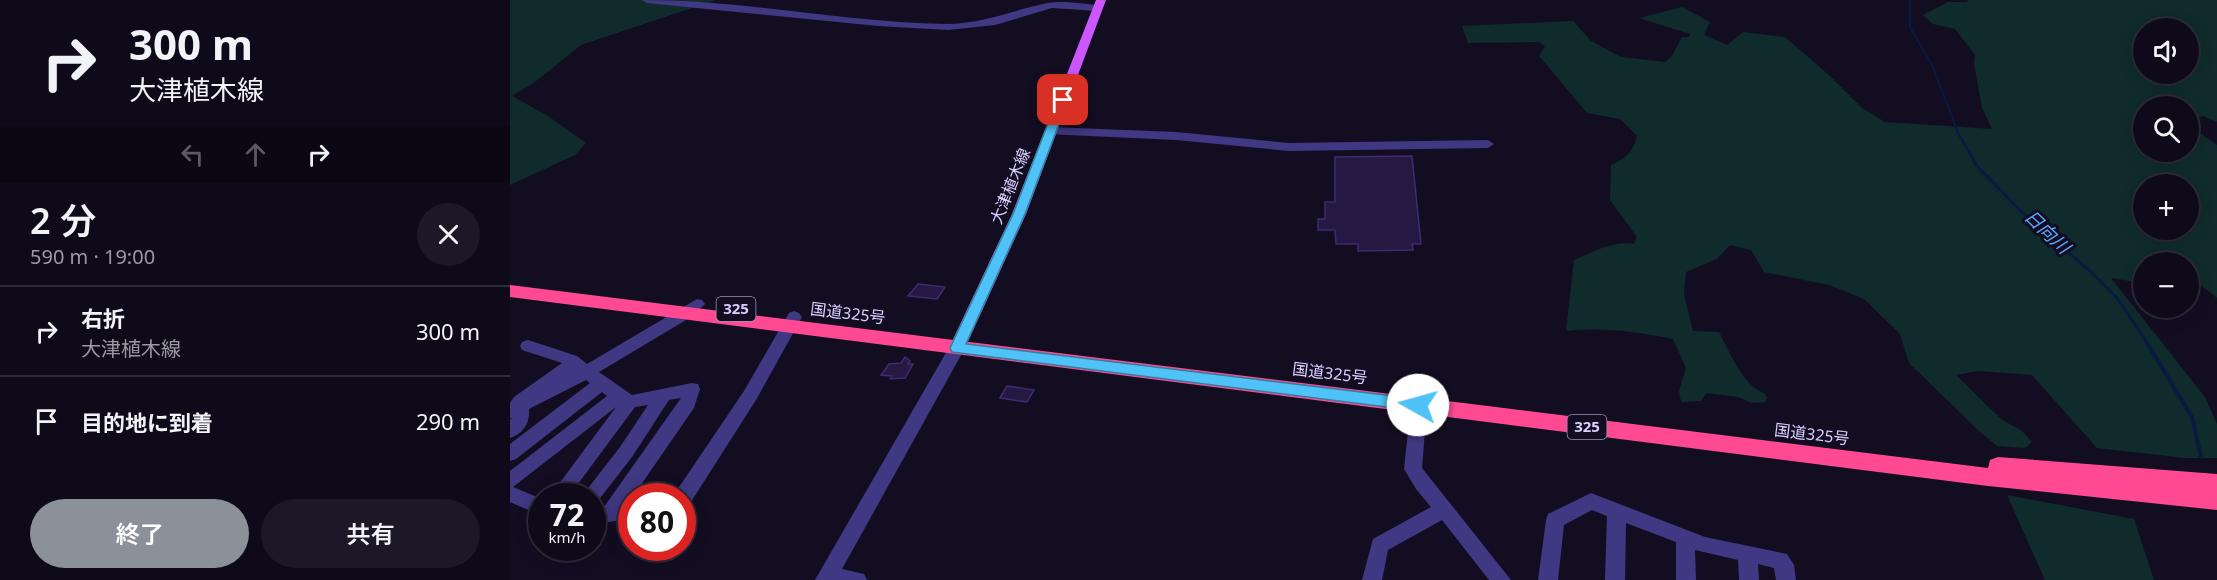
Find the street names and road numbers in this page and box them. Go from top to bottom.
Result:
street label: 大津植木線 [985,145,1035,227]
road number: 325 [716,297,756,321]
street label: 国道325号 [809,297,887,329]
street label: 国道325号 [1291,357,1369,389]
road number: 325 [1568,415,1606,439]
street label: 国道325号 [1773,418,1851,450]

